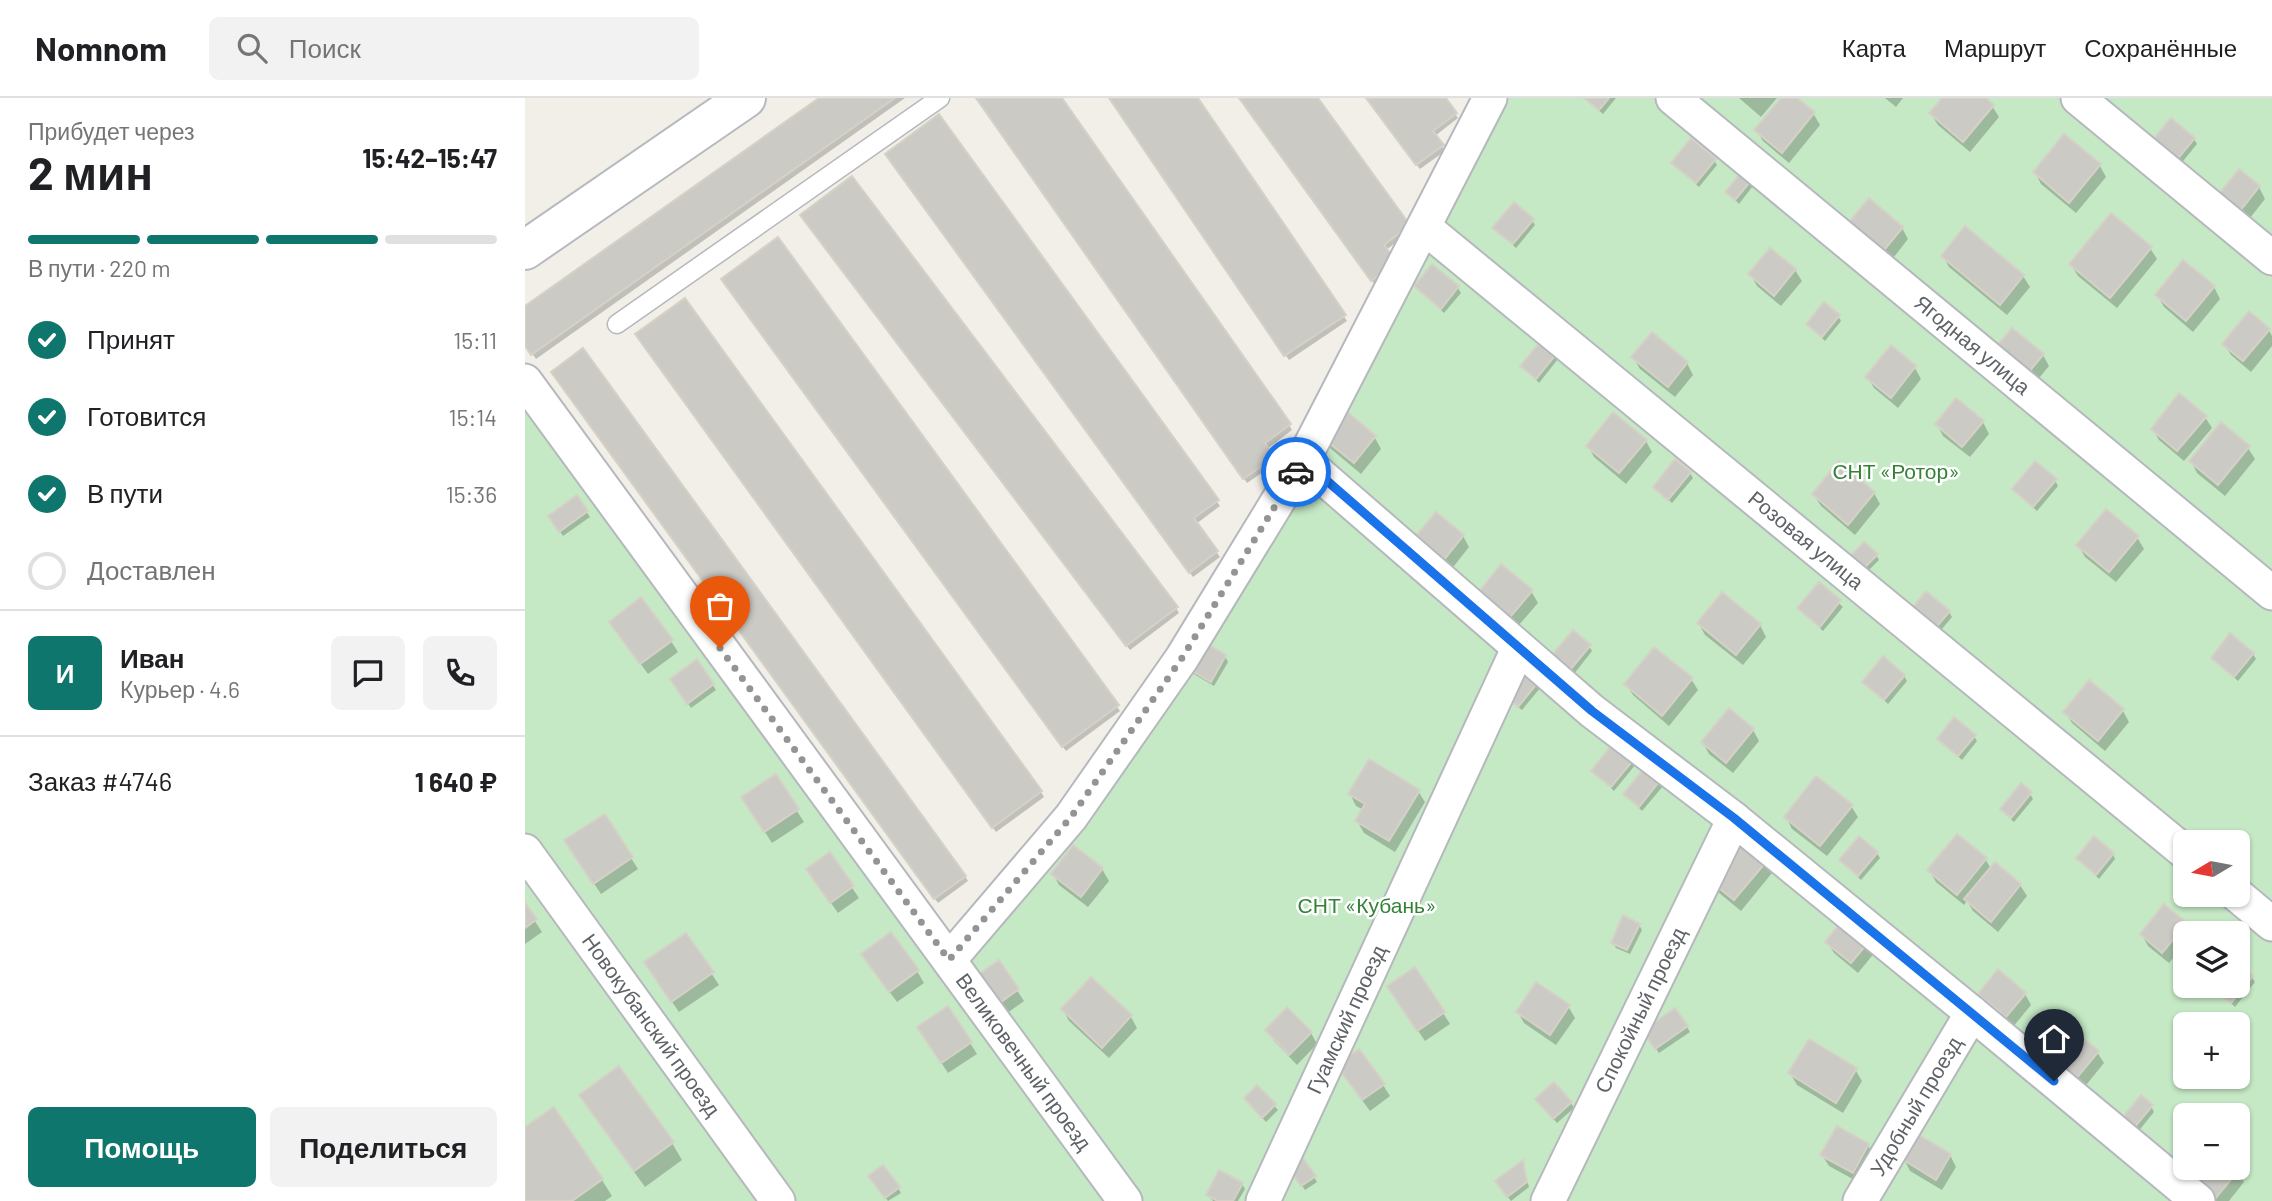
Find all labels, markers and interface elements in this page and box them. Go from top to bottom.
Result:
search box [209,17,699,80]
text: Nomnom [35,28,167,68]
icon: search [233,29,271,67]
text: Поиск [289,32,361,63]
text: Карта [1842,33,1906,62]
text: Маршрут [1944,33,2046,62]
text: Сохранённые [2084,33,2237,62]
text: Прибудет через [28,117,195,145]
text: 15:42–15:47 [362,142,497,173]
text: 2 мин [28,144,153,199]
text: В пути · 220 m [28,254,171,282]
street label: Ягодная улица [1910,289,2036,399]
icon: check [28,321,66,359]
text: Принят [87,323,175,354]
text: 15:11 [453,326,497,354]
icon: check [28,398,66,436]
text: Готовится [87,400,206,431]
text: 15:14 [449,403,497,431]
courier [1261,437,1331,507]
icon: car [1277,453,1315,491]
park label: СНТ «Ротор» [1832,458,1960,483]
icon: check [28,475,66,513]
text: В пути [87,477,163,508]
text: 15:36 [446,480,497,508]
street label: Розовая улица [1744,485,1870,594]
text: Доставлен [87,554,216,585]
pin [690,576,750,648]
icon: bag [701,587,739,625]
button: chat [331,636,405,710]
button: phone [423,636,497,710]
text: Иван [120,642,185,673]
text: И [56,657,74,688]
text: Курьер · 4.6 [120,675,240,703]
text: Заказ #4746 [28,765,172,796]
text: 1 640 ₽ [415,766,497,797]
north arrow [2173,830,2251,906]
map controls [2173,830,2250,1180]
park label: СНТ «Кубань» [1298,892,1436,917]
button: layers [2173,921,2250,998]
street label: Спокойный проезд [1589,923,1690,1097]
street label: Новокубанский проезд [578,928,727,1121]
street label: Гуамский проезд [1300,940,1391,1097]
street label: Великовечный проезд [952,968,1098,1155]
pin [2024,1009,2084,1081]
button: + [2173,1012,2250,1089]
icon: home [2035,1020,2073,1058]
street label: Удобный проезд [1864,1032,1966,1180]
button: − [2173,1103,2250,1180]
button: Помощь [28,1107,256,1187]
button: Поделиться [270,1107,497,1187]

